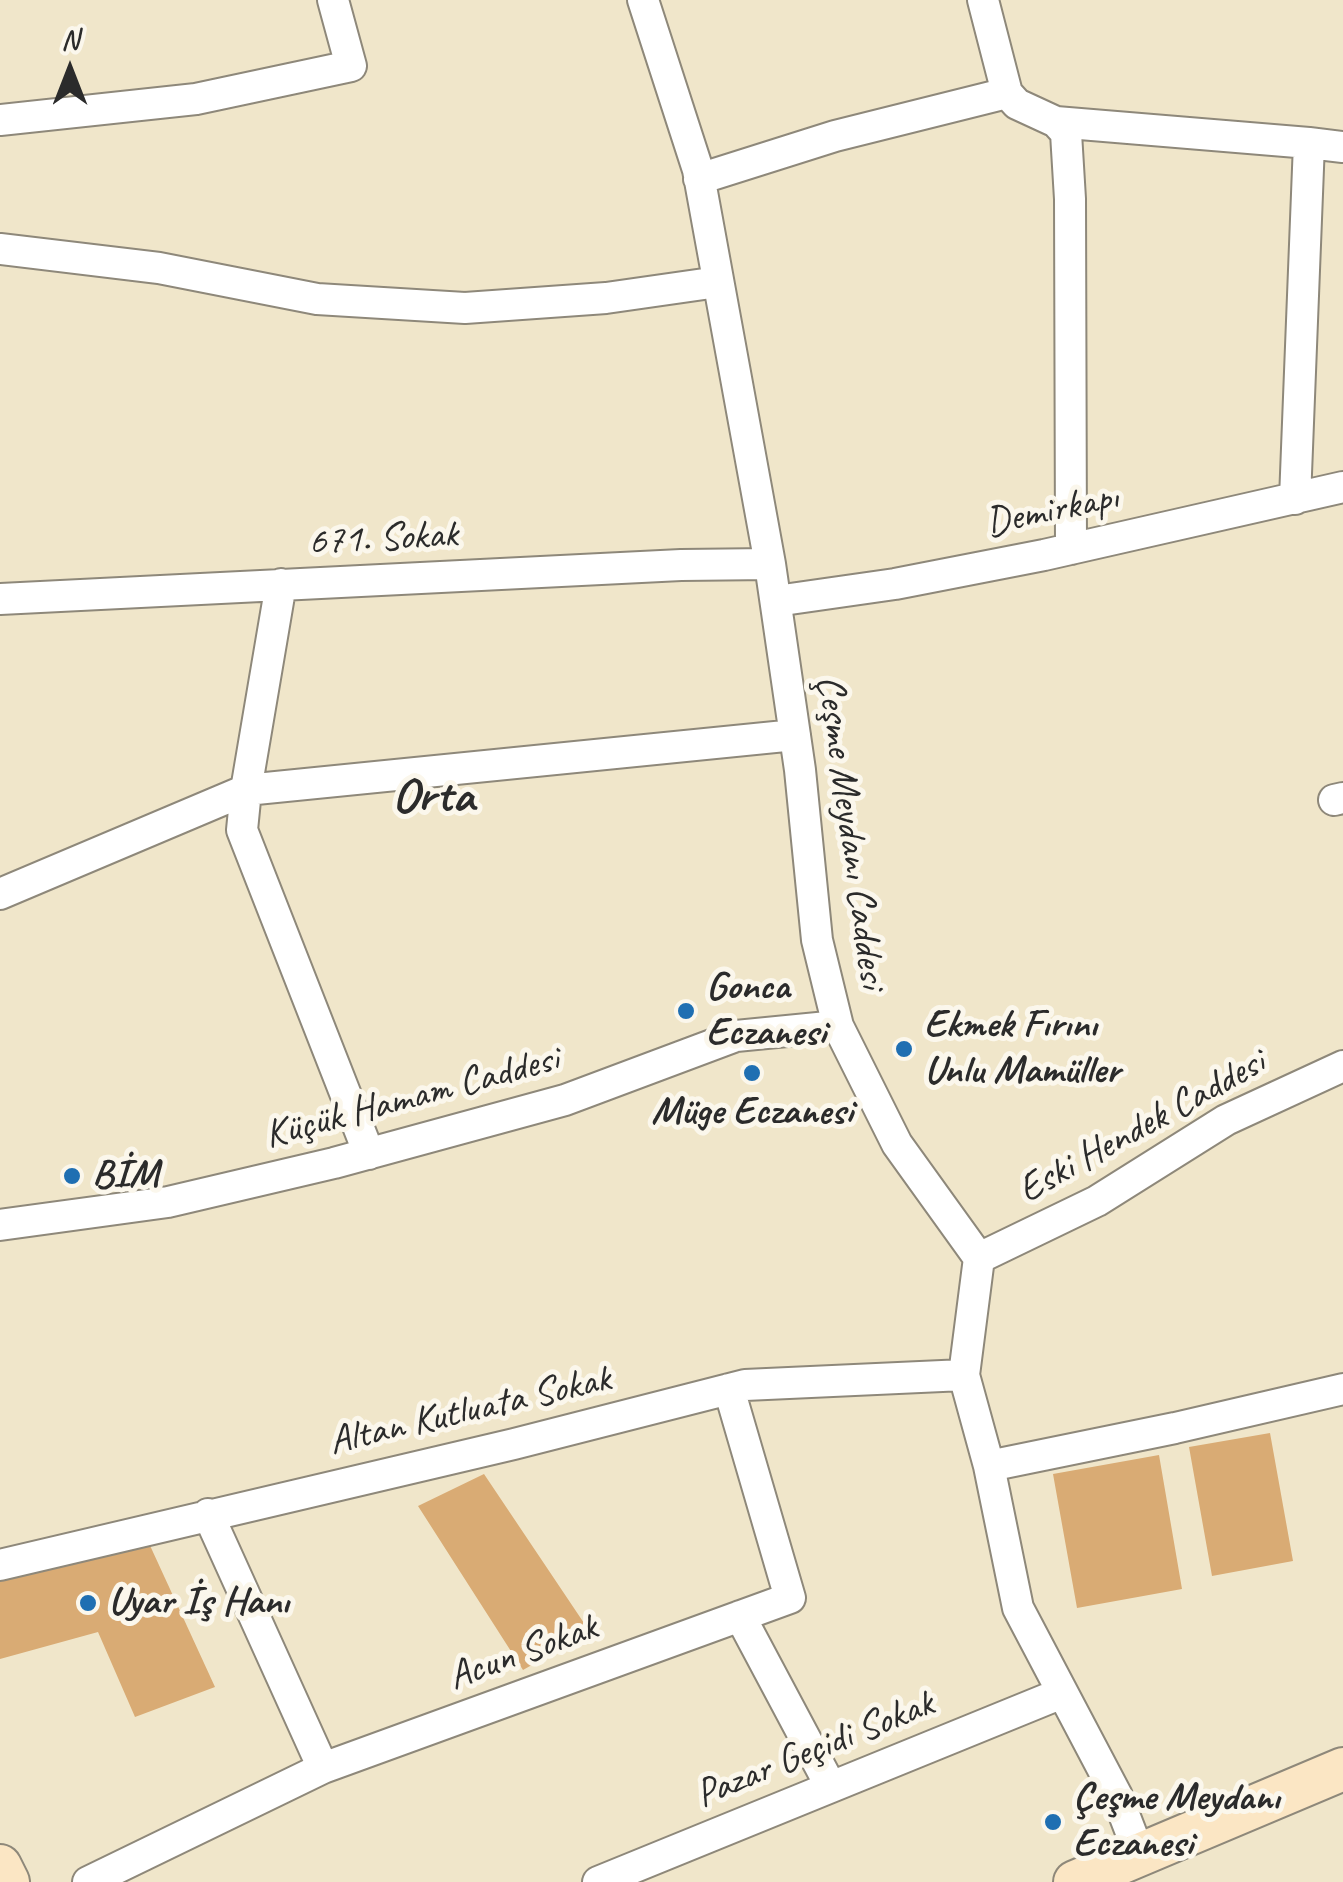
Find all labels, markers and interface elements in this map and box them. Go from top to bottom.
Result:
north arrow [20,20,120,120]
text: N [61,22,79,57]
street label: Demirkapı [981,474,1123,548]
street label: 671. Sokak [307,511,459,567]
street label: Çeşme Meydanı Caddesi [804,673,896,991]
district label: Orta [392,768,474,828]
place label: Gonca Eczanesi [706,964,826,1058]
marker: Gonca Eczanesi [675,1000,697,1022]
place label: Ekmek Fırını Unlu Mamüller [924,1002,1120,1096]
street label: Küçük Hamam Caddesi [260,1036,564,1160]
marker: Ekmek Fırını Unlu Mamüller [893,1038,915,1060]
street label: Eski Hendek Caddesi [1010,1039,1274,1215]
marker: Müge Eczanesi [741,1062,763,1084]
place label: Müge Eczanesi [651,1089,853,1137]
place label: BİM [92,1152,158,1200]
marker: BİM [61,1165,83,1187]
street label: Altan Kutluata Sokak [325,1355,615,1467]
place label: Uyar İş Hanı [108,1579,289,1627]
marker: Uyar İş Hanı [77,1592,99,1614]
street label: Acun Sokak [442,1604,604,1702]
street label: Pazar Geçidi Sokak [689,1680,941,1820]
place label: Çeşme Meydanı Eczanesi [1073,1775,1280,1869]
marker: Çeşme Meydanı Eczanesi [1042,1811,1064,1833]

